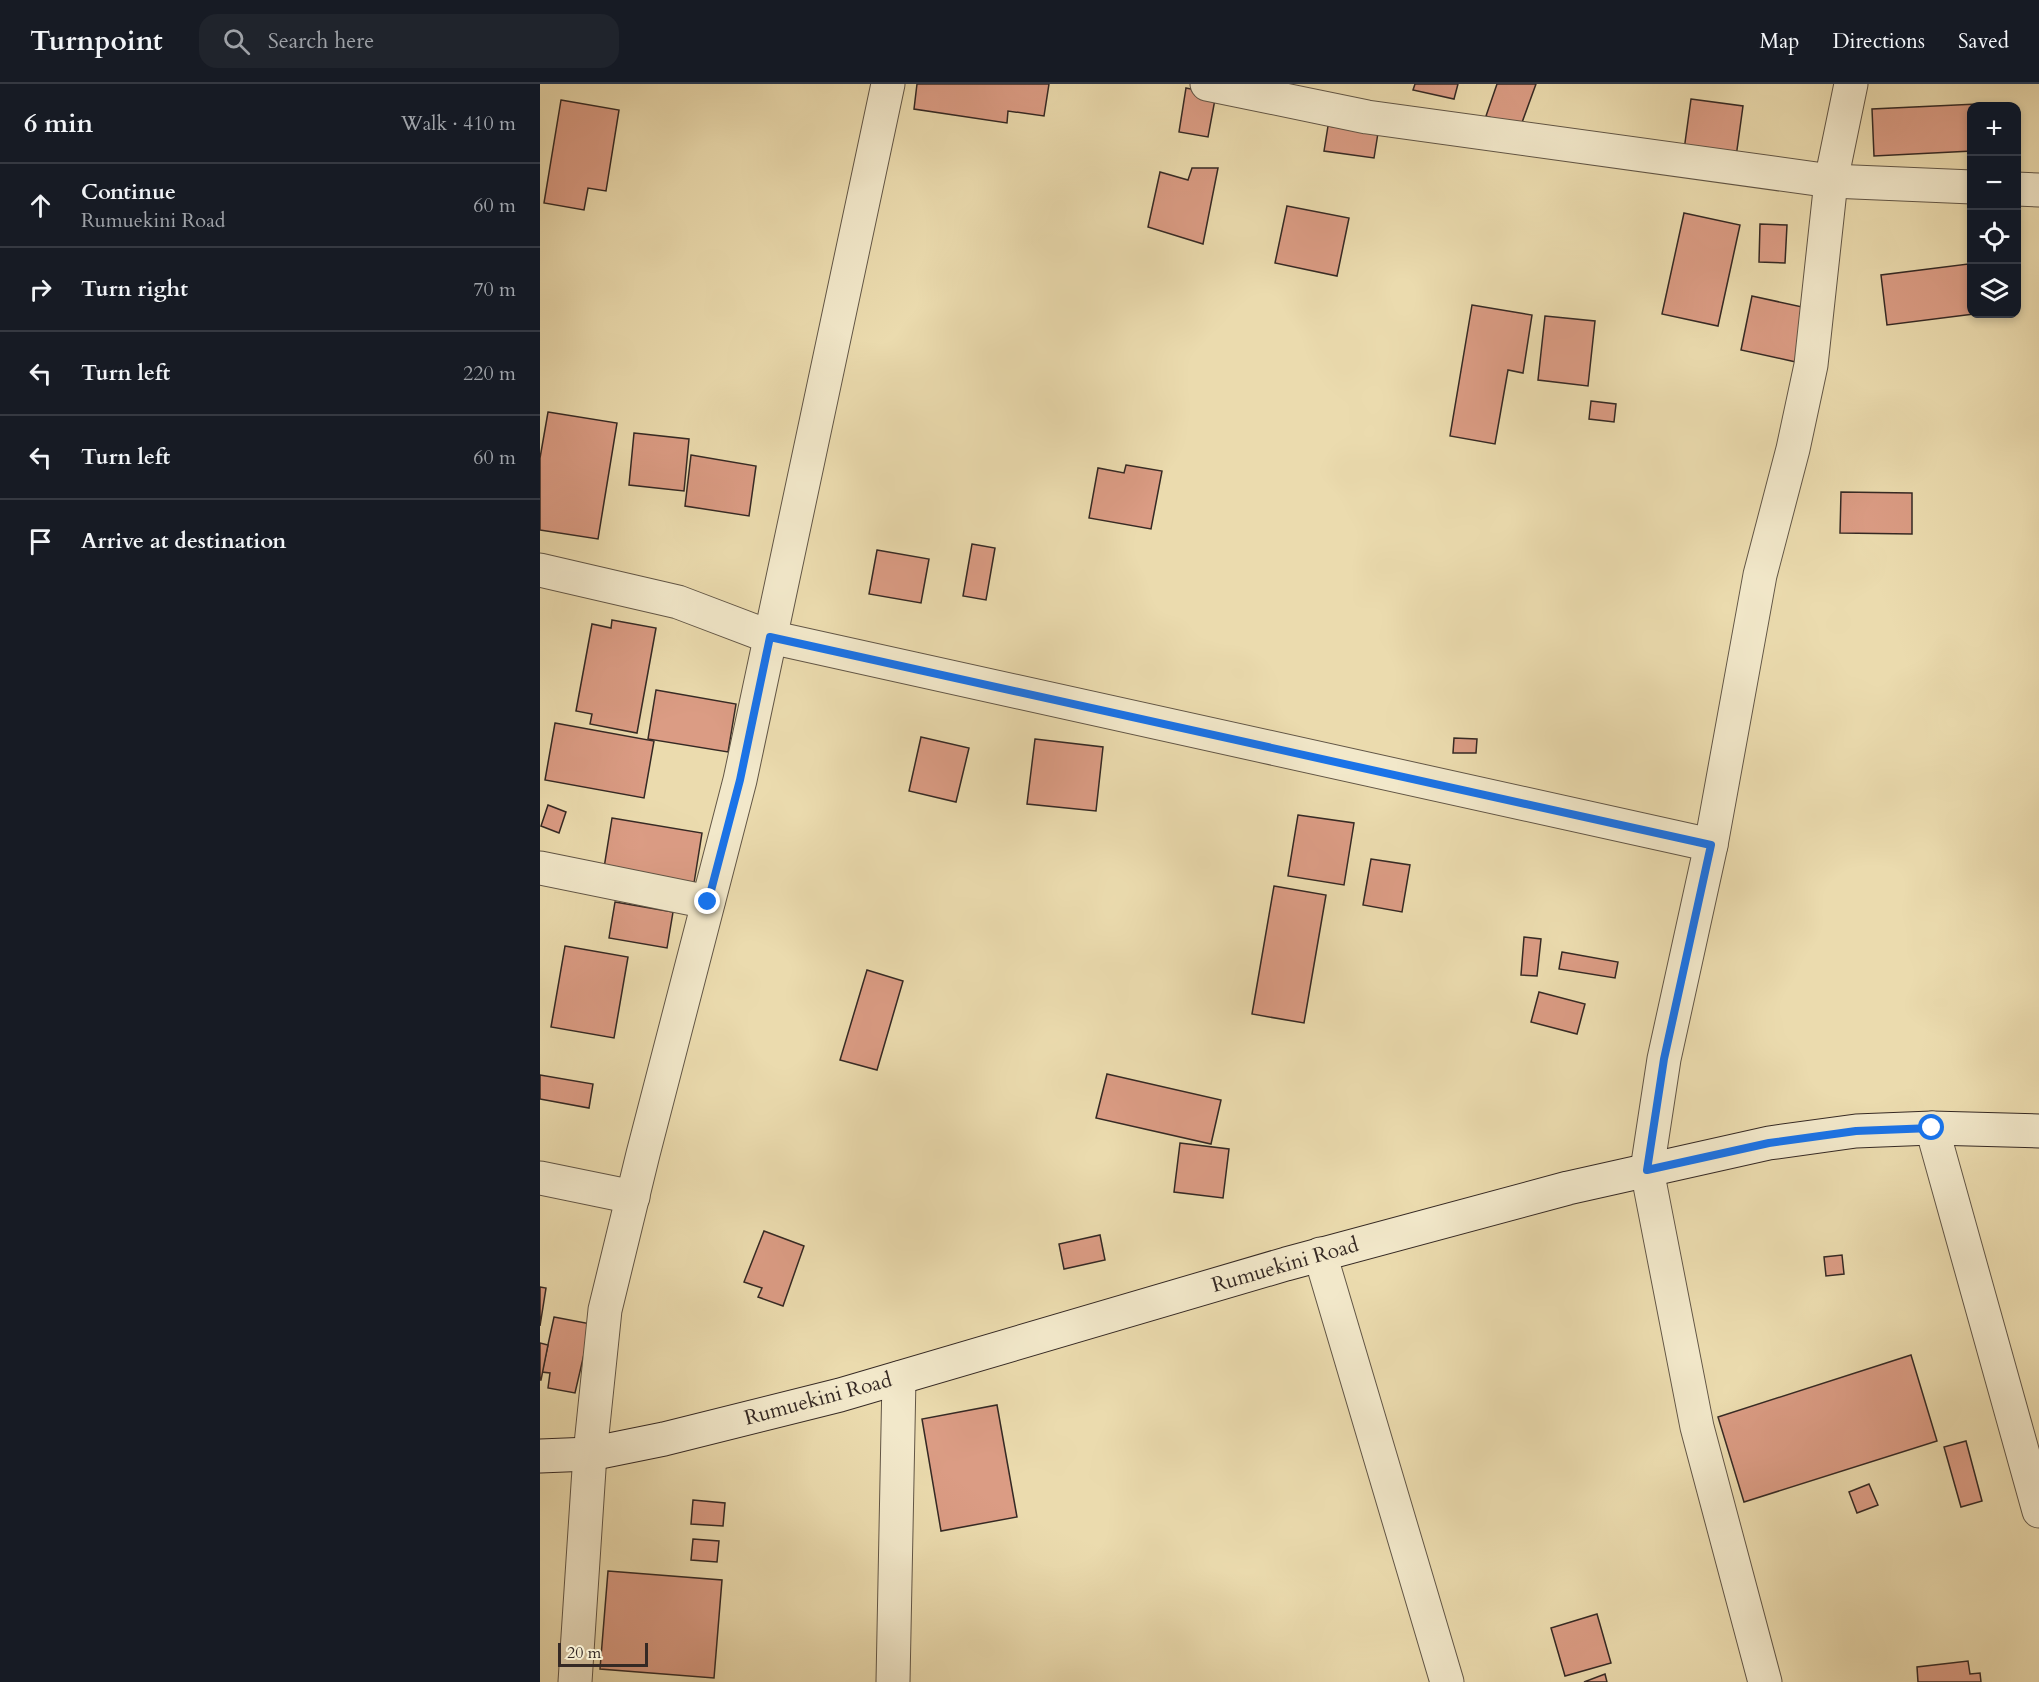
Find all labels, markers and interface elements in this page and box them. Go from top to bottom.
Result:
search box [199,14,619,68]
text: Turnpoint [30,22,163,60]
icon: search [220,25,253,58]
text: Search here [268,26,374,56]
text: Map [1759,27,1799,56]
text: Directions [1832,27,1925,56]
text: Saved [1958,27,2009,56]
map controls [1967,102,2021,318]
button: + [1967,102,2021,156]
text: 6 min [24,106,93,141]
text: Walk · 410 m [401,110,516,137]
button: − [1967,156,2021,210]
text: Continue [81,177,176,207]
icon: ahead [24,189,57,222]
text: 60 m [473,192,516,219]
text: Rumuekini Road [81,207,225,234]
button: locate [1967,210,2021,264]
button: layers [1967,264,2021,318]
icon: right [24,273,57,306]
text: Turn right [81,274,188,304]
text: 70 m [473,276,516,303]
icon: left [24,357,57,390]
text: Turn left [81,358,170,388]
text: 220 m [463,360,516,387]
icon: left [24,441,57,474]
text: Turn left [81,442,170,472]
text: 60 m [473,444,516,471]
icon: arrive [24,525,57,558]
text: Arrive at destination [81,526,286,556]
route end [694,888,720,914]
route start [1918,1114,1944,1140]
street label: Rumuekini Road [1208,1230,1362,1300]
street label: Rumuekini Road [741,1365,895,1433]
scale bar [558,1640,648,1668]
text: 20 m [567,1642,601,1664]

